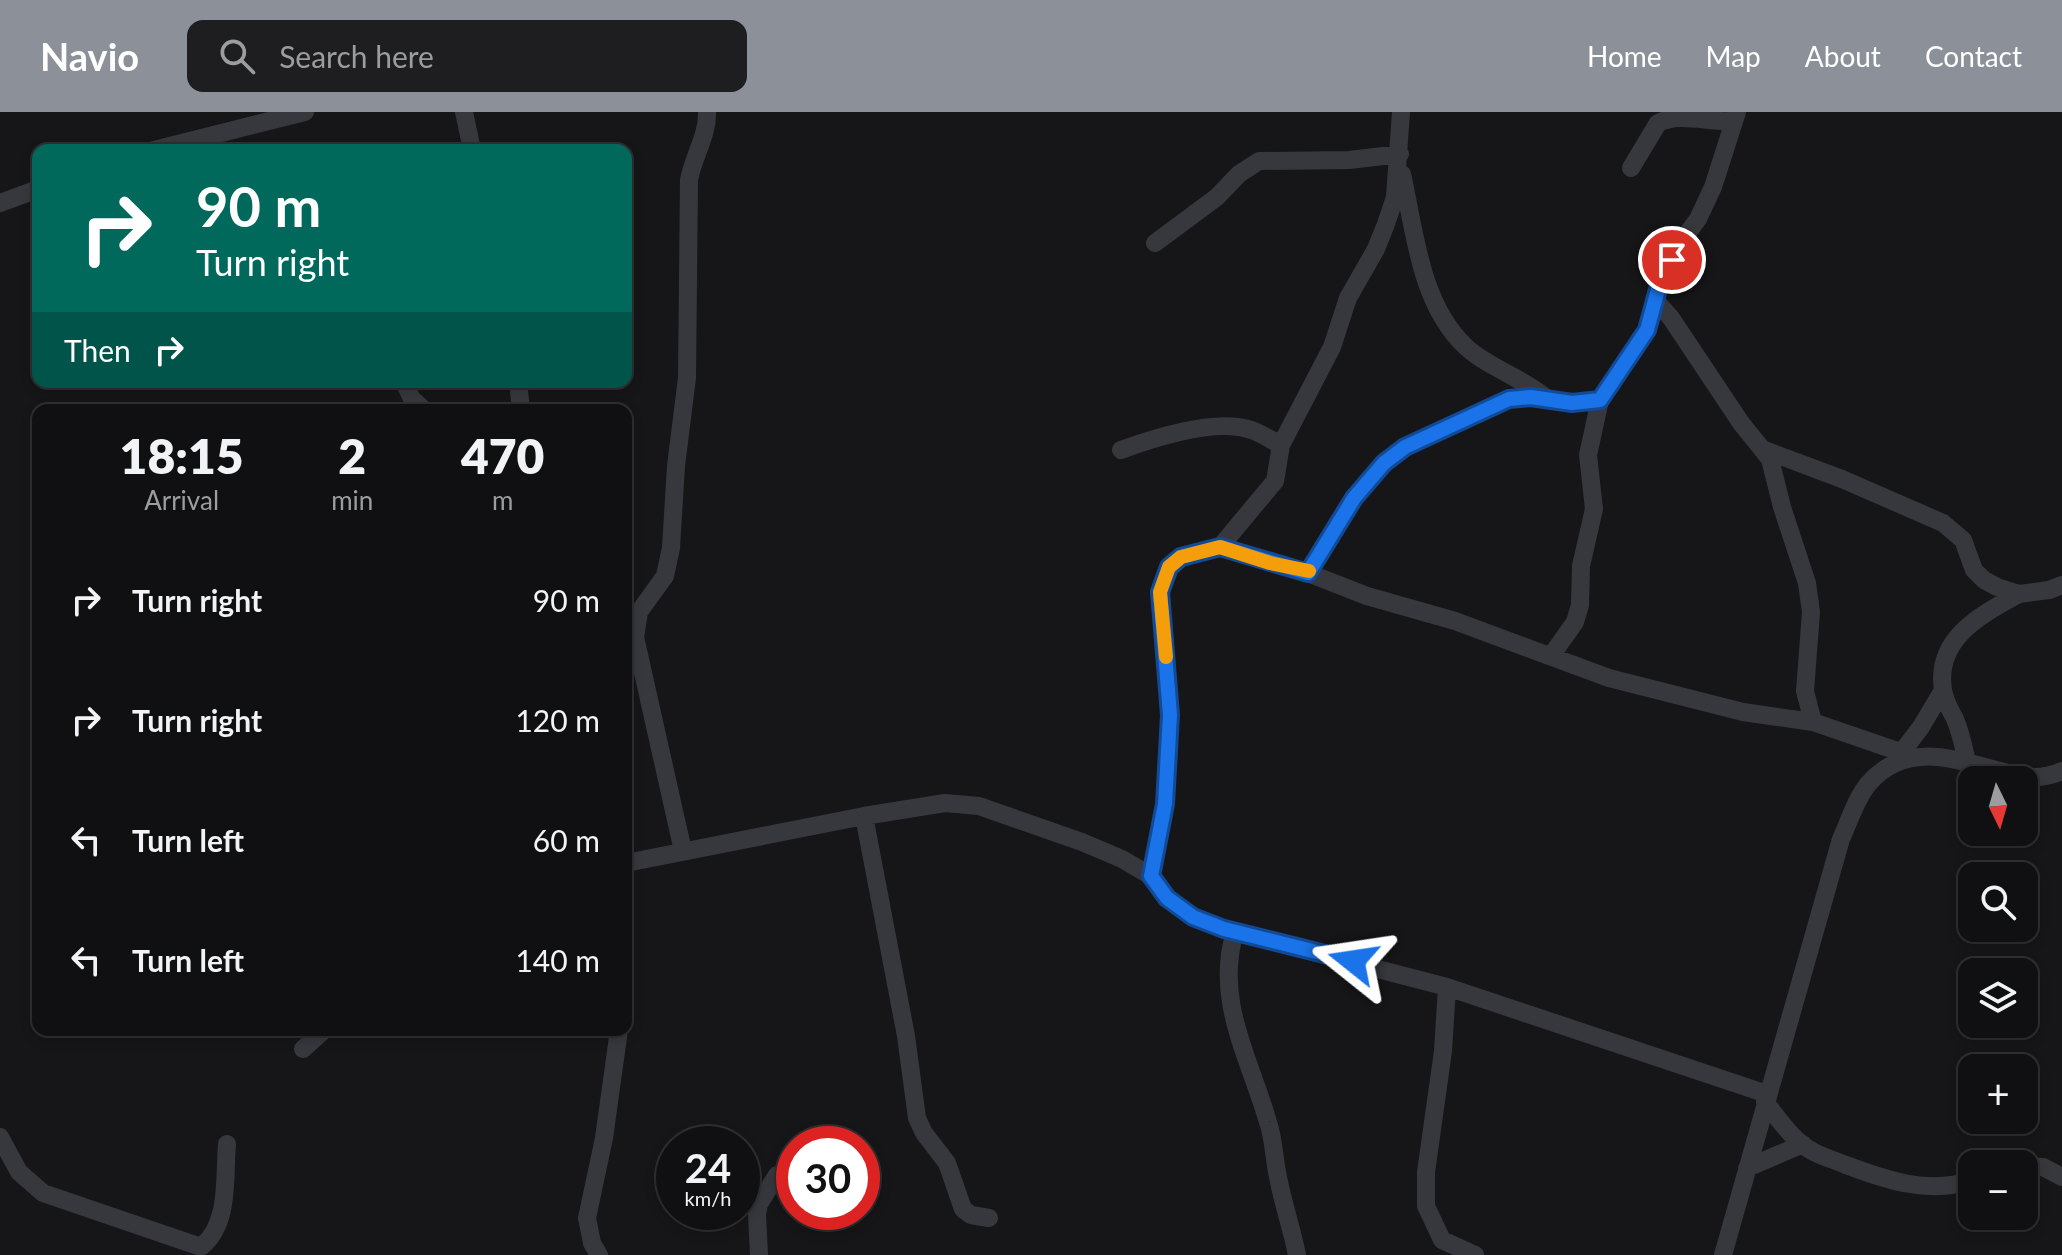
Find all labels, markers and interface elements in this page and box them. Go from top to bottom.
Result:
search box [187,20,747,92]
text: Navio [40,33,139,79]
icon: search [215,34,259,78]
text: Search here [279,38,434,74]
text: Home [1587,39,1662,73]
text: Map [1706,39,1761,73]
text: About [1805,39,1881,73]
text: Contact [1925,39,2022,73]
text: 90 m [196,172,321,239]
icon: right [64,176,168,280]
pin [1638,226,1706,294]
icon: arrive [1650,238,1694,282]
text: Turn right [196,240,349,284]
icon: right [147,328,191,372]
text: Then [64,332,131,368]
text: 18:15 [120,427,244,484]
text: 2 [338,427,366,484]
text: 470 [461,427,544,484]
text: Arrival [144,484,219,516]
text: min [331,484,373,516]
text: m [492,484,513,516]
icon: right [64,578,108,622]
text: Turn right [132,582,262,618]
text: 90 m [533,582,600,618]
icon: right [64,698,108,742]
text: Turn right [132,702,262,738]
text: 120 m [515,702,600,738]
north arrow [1958,766,2038,846]
map controls [1958,766,2038,1230]
icon: left [64,818,108,862]
text: Turn left [132,822,244,858]
text: 60 m [533,822,600,858]
button: search [1958,862,2038,942]
position arrow [1311,919,1395,1003]
icon: left [64,938,108,982]
text: Turn left [132,942,244,978]
text: 140 m [515,942,600,978]
button: layers [1958,958,2038,1038]
button: + [1958,1054,2038,1134]
speed limit sign: 30 [776,1126,880,1230]
text: 24 [685,1144,731,1192]
button: − [1958,1150,2038,1230]
text: km/h [685,1186,731,1210]

